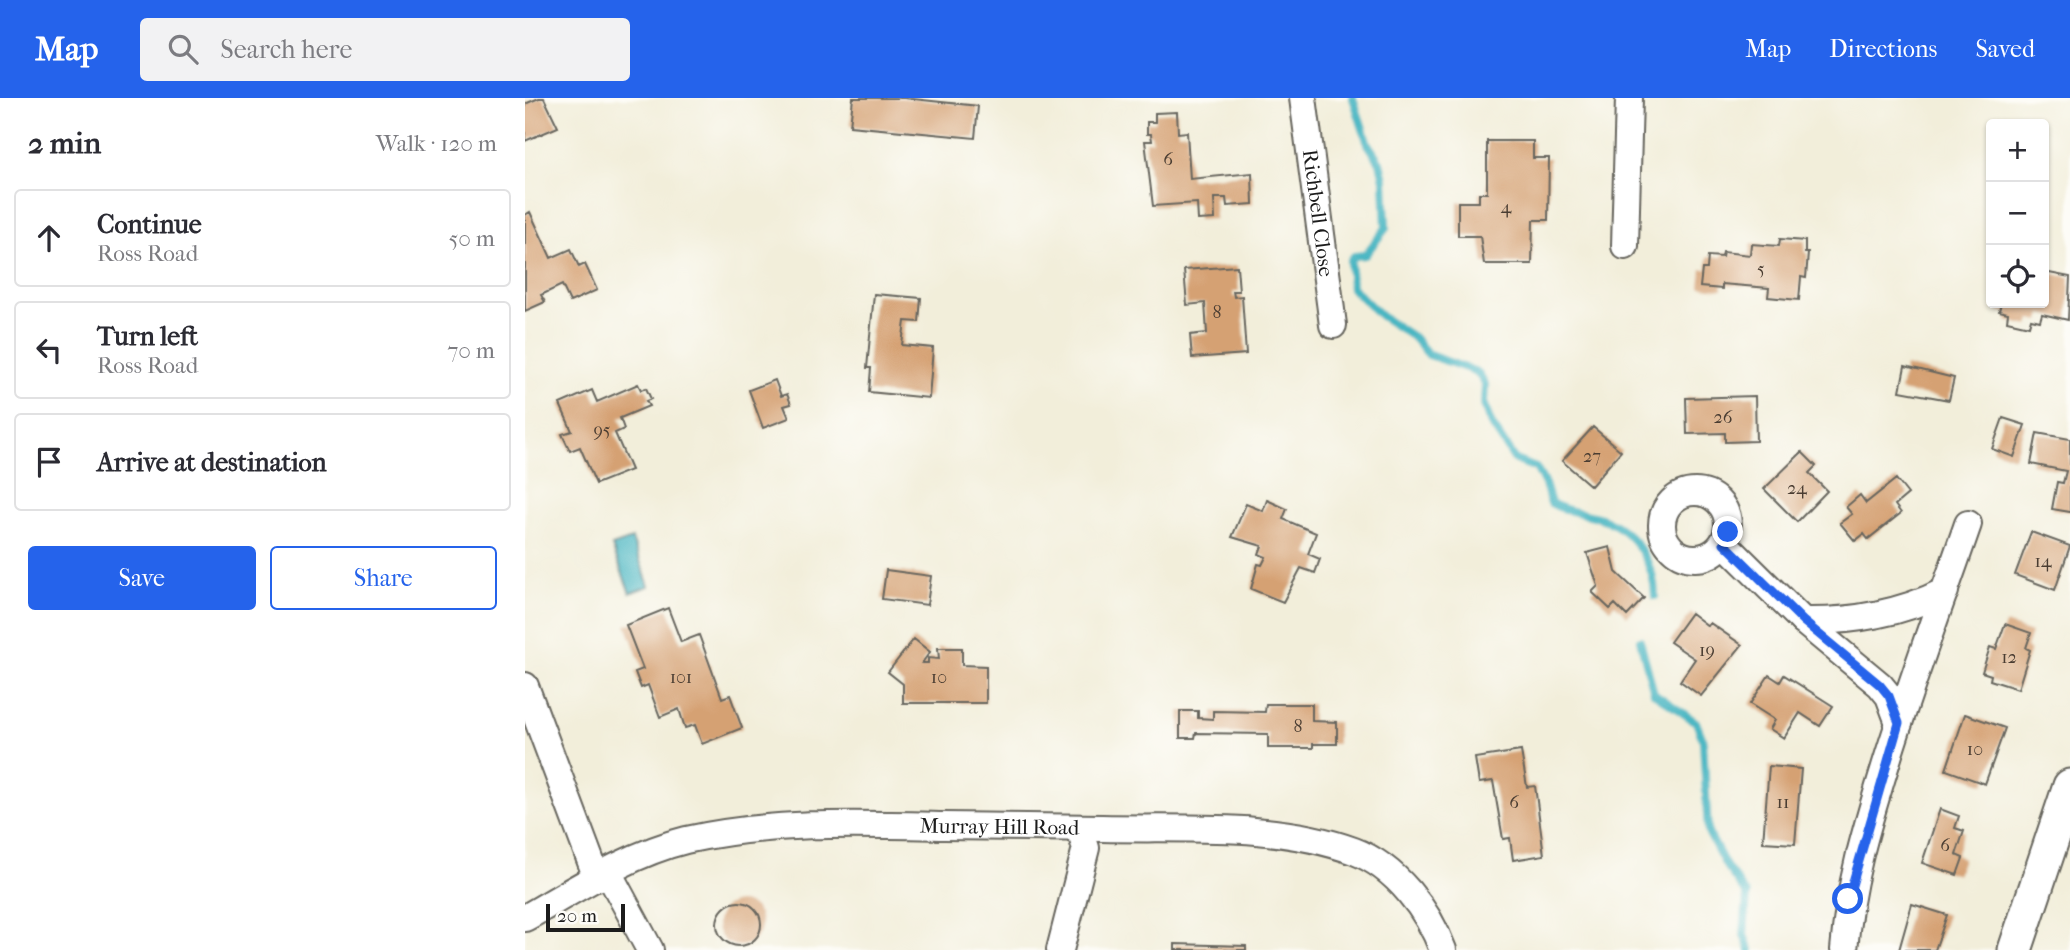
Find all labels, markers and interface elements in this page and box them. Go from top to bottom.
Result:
search box [140,18,630,81]
text: Map [35,30,98,69]
icon: search [164,30,202,68]
text: Search here [220,34,352,65]
text: Map [1745,35,1791,63]
text: Directions [1829,35,1937,63]
text: Saved [1975,35,2035,63]
map controls [1986,119,2049,308]
button: + [1986,119,2049,182]
text: 2 min [28,126,101,161]
text: Walk · 120 m [376,130,497,157]
street label: Richbell Close [1298,148,1338,278]
house number: 6 [1163,149,1173,170]
button: − [1986,182,2049,245]
house number: 4 [1501,197,1512,218]
text: Continue [97,209,202,240]
icon: ahead [30,219,68,257]
text: 50 m [448,225,495,252]
text: Ross Road [97,240,198,267]
button: locate [1986,245,2049,308]
house number: 5 [1757,259,1765,280]
house number: 8 [1212,302,1222,323]
text: Turn left [97,321,198,352]
icon: left [30,331,68,369]
text: 70 m [447,337,495,364]
text: Ross Road [97,352,198,379]
house number: 26 [1713,407,1733,428]
house number: 95 [593,420,611,441]
icon: arrive [30,443,68,481]
house number: 27 [1583,446,1601,467]
text: Arrive at destination [97,447,327,478]
house number: 24 [1787,478,1807,499]
route end [1712,516,1743,547]
button: Save [28,546,256,610]
button: Share [270,546,497,610]
house number: 14 [2034,551,2052,572]
house number: 19 [1699,640,1715,661]
house number: 12 [2001,647,2017,668]
house number: 101 [670,667,692,688]
house number: 10 [931,667,947,688]
house number: 8 [1293,716,1303,737]
house number: 10 [1967,739,1983,760]
house number: 6 [1509,792,1519,813]
house number: 11 [1777,792,1789,813]
street label: Murray Hill Road [919,813,1080,840]
house number: 6 [1940,835,1950,856]
route start [1832,883,1863,914]
scale bar [546,901,625,933]
text: 20 m [557,905,597,927]

